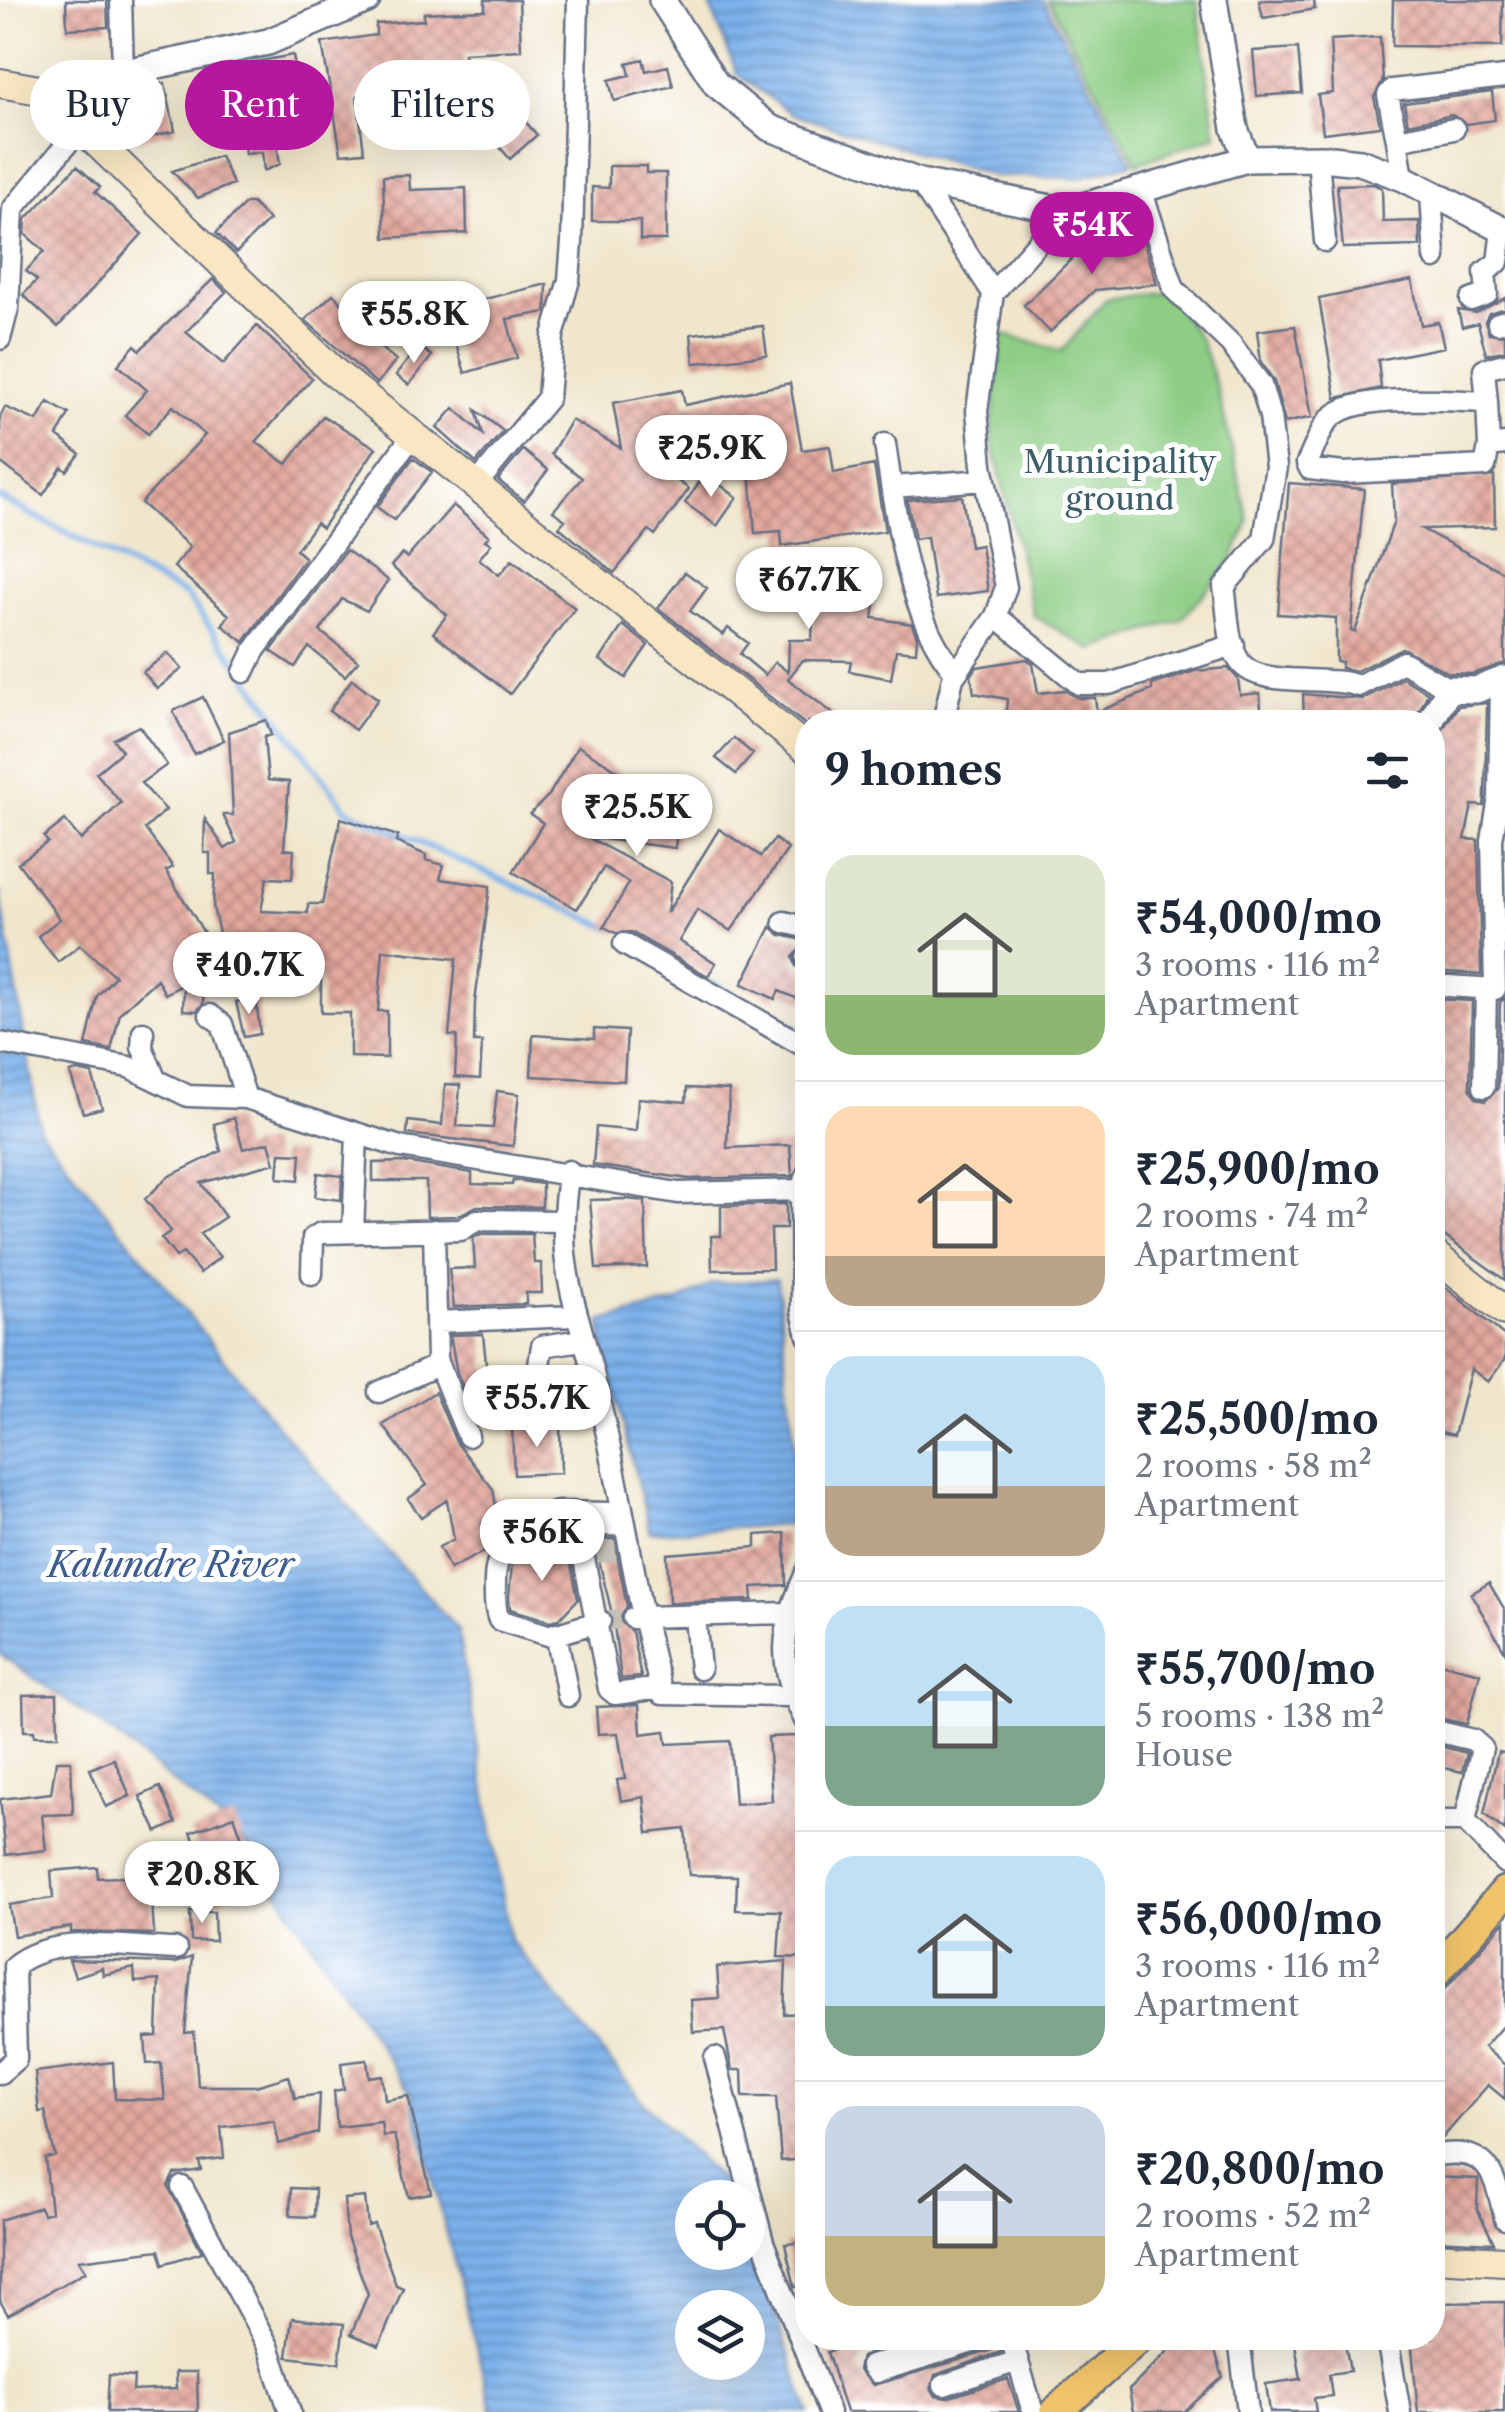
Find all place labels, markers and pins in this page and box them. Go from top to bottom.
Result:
pin: ₹54K [1033,192,1151,277]
pin: ₹55.8K [333,281,495,366]
pin: ₹25.9K [630,415,792,500]
pin: ₹67.7K [728,547,890,632]
pin: ₹25.5K [556,774,718,859]
pin: ₹40.7K [168,932,330,1017]
pin: ₹55.7K [456,1365,618,1450]
pin: ₹56K [483,1499,601,1584]
pin: ₹20.8K [121,1841,283,1926]

